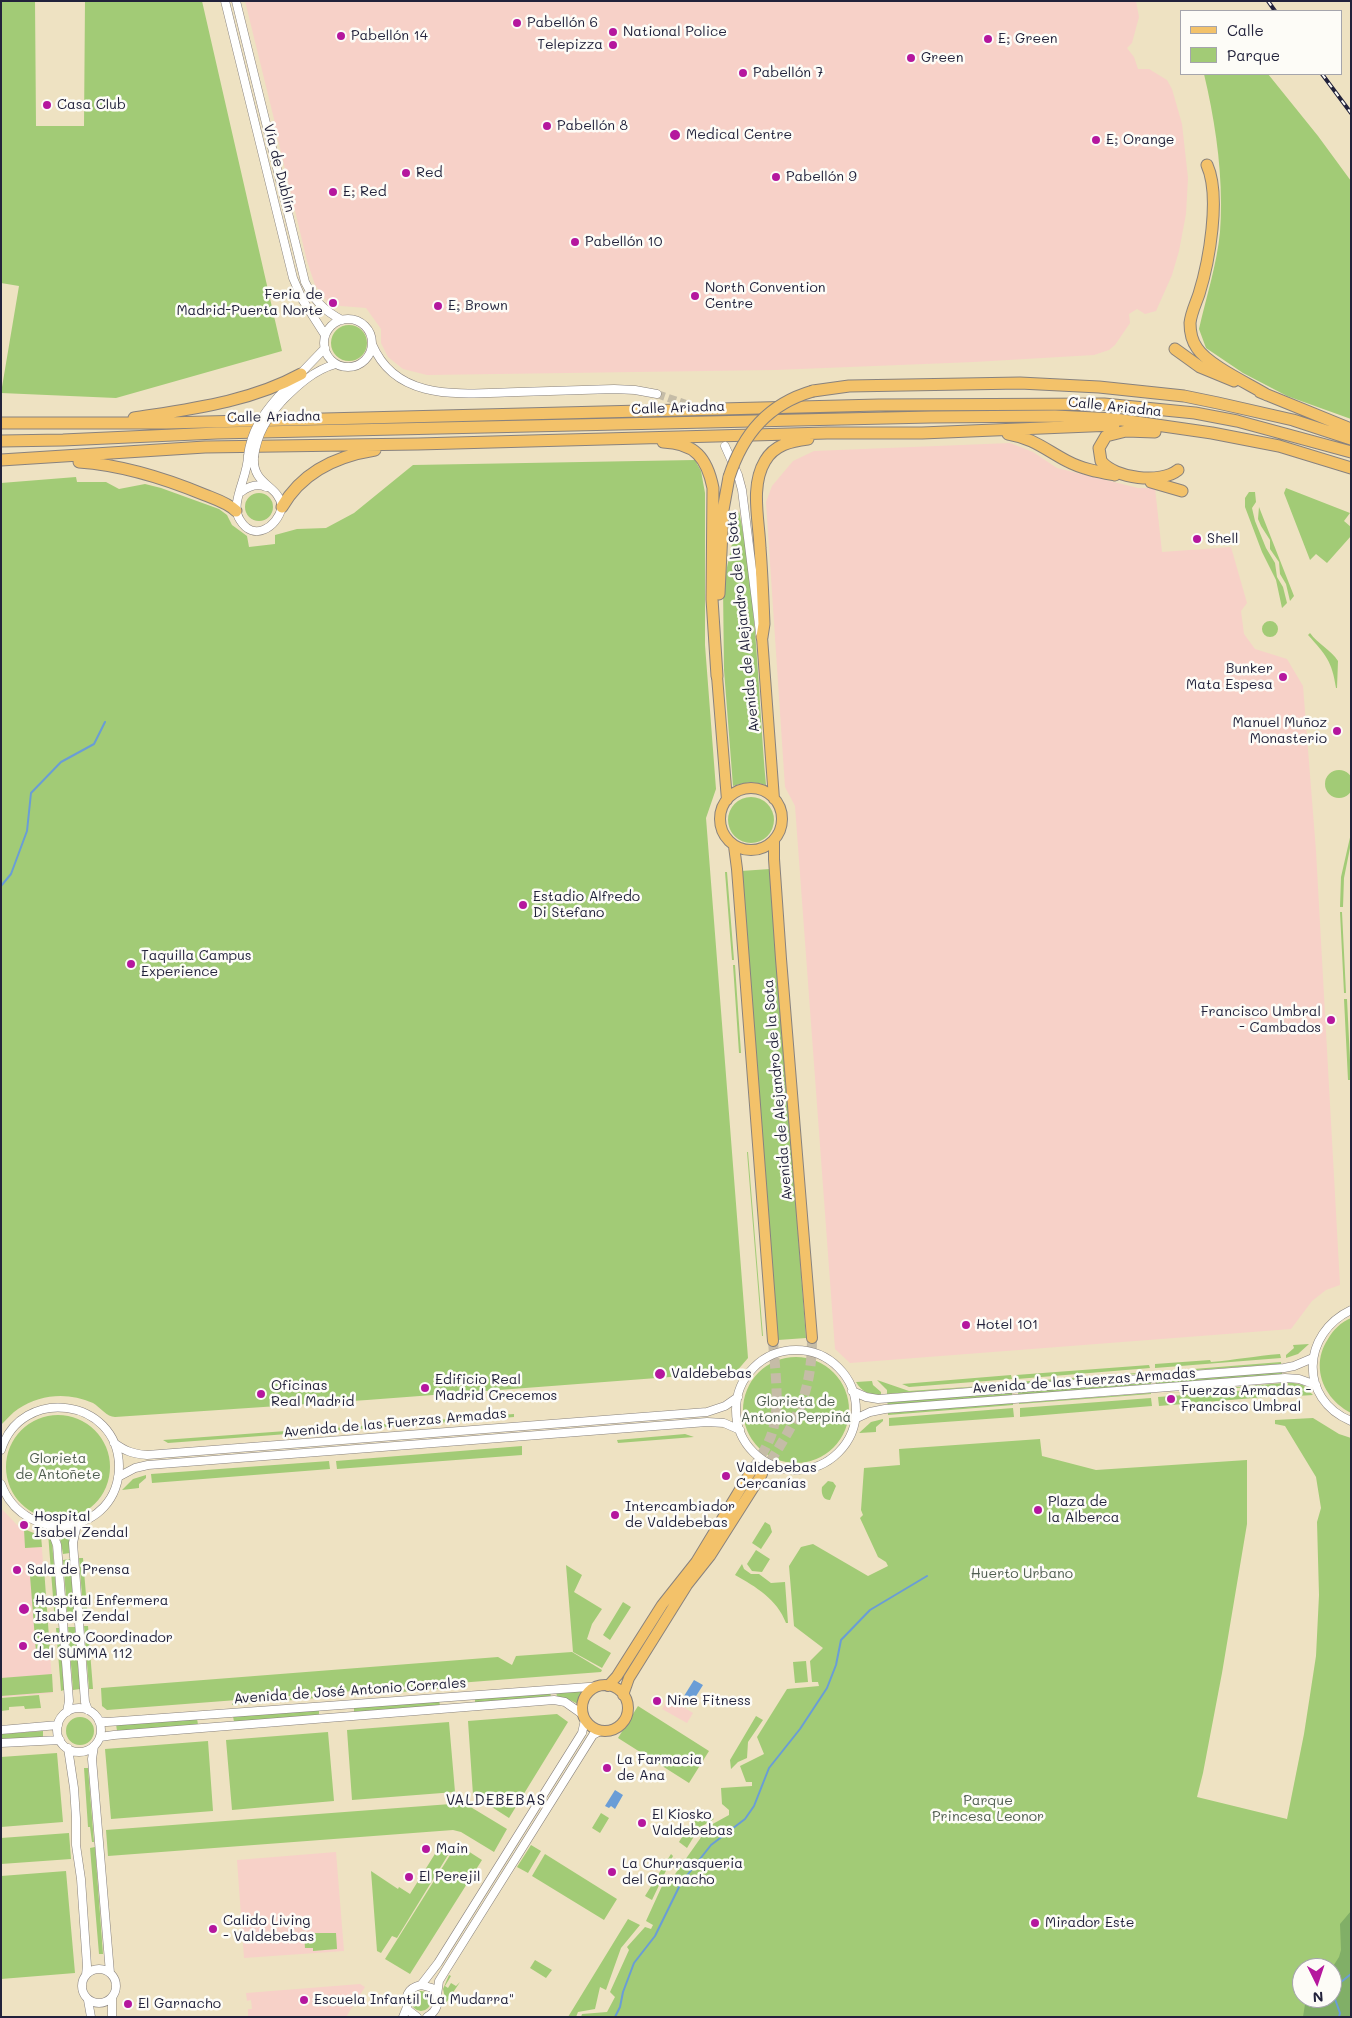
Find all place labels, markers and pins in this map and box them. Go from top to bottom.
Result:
place label: Pabellón 6 [527,15,598,31]
marker: Pabellón 6 [511,17,523,29]
place label: National Police [623,24,727,40]
marker: National Police [607,26,619,38]
place label: Pabellón 14 [351,28,428,44]
marker: Pabellón 14 [335,30,347,42]
place label: E; Green [998,31,1058,47]
marker: E; Green [982,33,994,45]
place label: Telepizza [537,37,603,53]
marker: Telepizza [607,39,619,51]
place label: Green [921,50,963,66]
marker: Green [905,52,917,64]
place label: Pabellón 7 [753,65,823,81]
marker: Pabellón 7 [737,67,749,79]
place label: Casa Club [57,97,126,113]
marker: Casa Club [41,99,53,111]
place label: Pabellón 8 [557,118,628,134]
marker: Pabellón 8 [541,120,553,132]
place label: Medical Centre [686,127,792,143]
marker: Medical Centre [668,128,682,142]
place label: E; Orange [1106,132,1174,148]
marker: E; Orange [1090,134,1102,146]
place label: Red [416,165,443,181]
marker: Red [400,167,412,179]
place label: Pabellón 9 [786,169,857,185]
marker: Pabellón 9 [770,171,782,183]
place label: E; Red [343,184,387,200]
marker: E; Red [327,186,339,198]
place label: Pabellón 10 [585,234,662,250]
marker: Pabellón 10 [569,236,581,248]
place label: North Convention Centre [705,280,826,312]
place label: Feria de Madrid-Puerta Norte [176,287,323,320]
marker: North Convention Centre [689,290,701,302]
marker: Feria de Madrid-Puerta Norte [327,297,339,309]
place label: E; Brown [448,298,508,314]
marker: E; Brown [432,300,444,312]
place label: Shell [1207,531,1238,547]
marker: Shell [1191,533,1203,545]
place label: Bunker Mata Espesa [1186,661,1273,694]
marker: Bunker Mata Espesa [1277,671,1289,683]
place label: Manuel Muñoz Monasterio [1232,715,1327,748]
marker: Manuel Muñoz Monasterio [1331,725,1343,737]
place label: Estadio Alfredo Di Stefano [533,889,640,922]
marker: Estadio Alfredo Di Stefano [517,899,529,911]
place label: Taquilla Campus Experience [141,948,252,980]
marker: Taquilla Campus Experience [125,958,137,970]
place label: Francisco Umbral - Cambados [1201,1004,1321,1036]
marker: Francisco Umbral - Cambados [1325,1014,1337,1026]
place label: Hotel 101 [976,1317,1038,1333]
marker: Hotel 101 [960,1319,972,1331]
place label: Valdebebas [671,1366,752,1382]
marker: Valdebebas [653,1367,667,1381]
place label: Edificio Real Madrid Crecemos [435,1372,557,1404]
place label: Oficinas Real Madrid [271,1378,354,1410]
marker: Edificio Real Madrid Crecemos [419,1382,431,1394]
place label: Fuerzas Armadas - Francisco Umbral [1181,1383,1311,1415]
marker: Oficinas Real Madrid [255,1388,267,1400]
marker: Fuerzas Armadas - Francisco Umbral [1165,1393,1177,1405]
place label: Valdebebas Cercanías [736,1460,817,1492]
marker: Valdebebas Cercanías [720,1470,732,1482]
place label: Plaza de la Alberca [1048,1494,1119,1526]
place label: Intercambiador de Valdebebas [625,1499,735,1531]
marker: Plaza de la Alberca [1032,1504,1044,1516]
place label: Hospital Isabel Zendal [34,1509,128,1541]
marker: Intercambiador de Valdebebas [609,1509,621,1521]
marker: Hospital Isabel Zendal [18,1519,30,1531]
place label: Sala de Prensa [27,1562,130,1578]
marker: Sala de Prensa [11,1564,23,1576]
place label: Hospital Enfermera Isabel Zendal [35,1593,168,1625]
marker: Hospital Enfermera Isabel Zendal [17,1602,31,1616]
place label: Centro Coordinador del SUMMA 112 [33,1630,173,1662]
marker: Centro Coordinador del SUMMA 112 [17,1640,29,1652]
place label: Nine Fitness [667,1693,751,1709]
marker: Nine Fitness [651,1695,663,1707]
place label: La Farmacia de Ana [617,1752,702,1784]
marker: La Farmacia de Ana [601,1762,613,1774]
place label: El Kiosko Valdebebas [652,1807,733,1840]
marker: El Kiosko Valdebebas [636,1817,648,1829]
place label: Main [436,1841,468,1857]
marker: Main [420,1843,432,1855]
place label: La Churrasqueria del Garnacho [622,1856,743,1888]
marker: La Churrasqueria del Garnacho [606,1866,618,1878]
place label: El Perejil [419,1869,480,1885]
marker: El Perejil [403,1871,415,1883]
place label: Calido Living - Valdebebas [223,1913,314,1945]
place label: Mirador Este [1045,1915,1135,1931]
marker: Mirador Este [1029,1917,1041,1929]
marker: Calido Living - Valdebebas [207,1923,219,1935]
place label: Escuela Infantil "La Mudarra" [314,1992,514,2008]
marker: Escuela Infantil "La Mudarra" [298,1994,310,2006]
place label: El Garnacho [138,1996,221,2012]
marker: El Garnacho [122,1998,134,2010]

